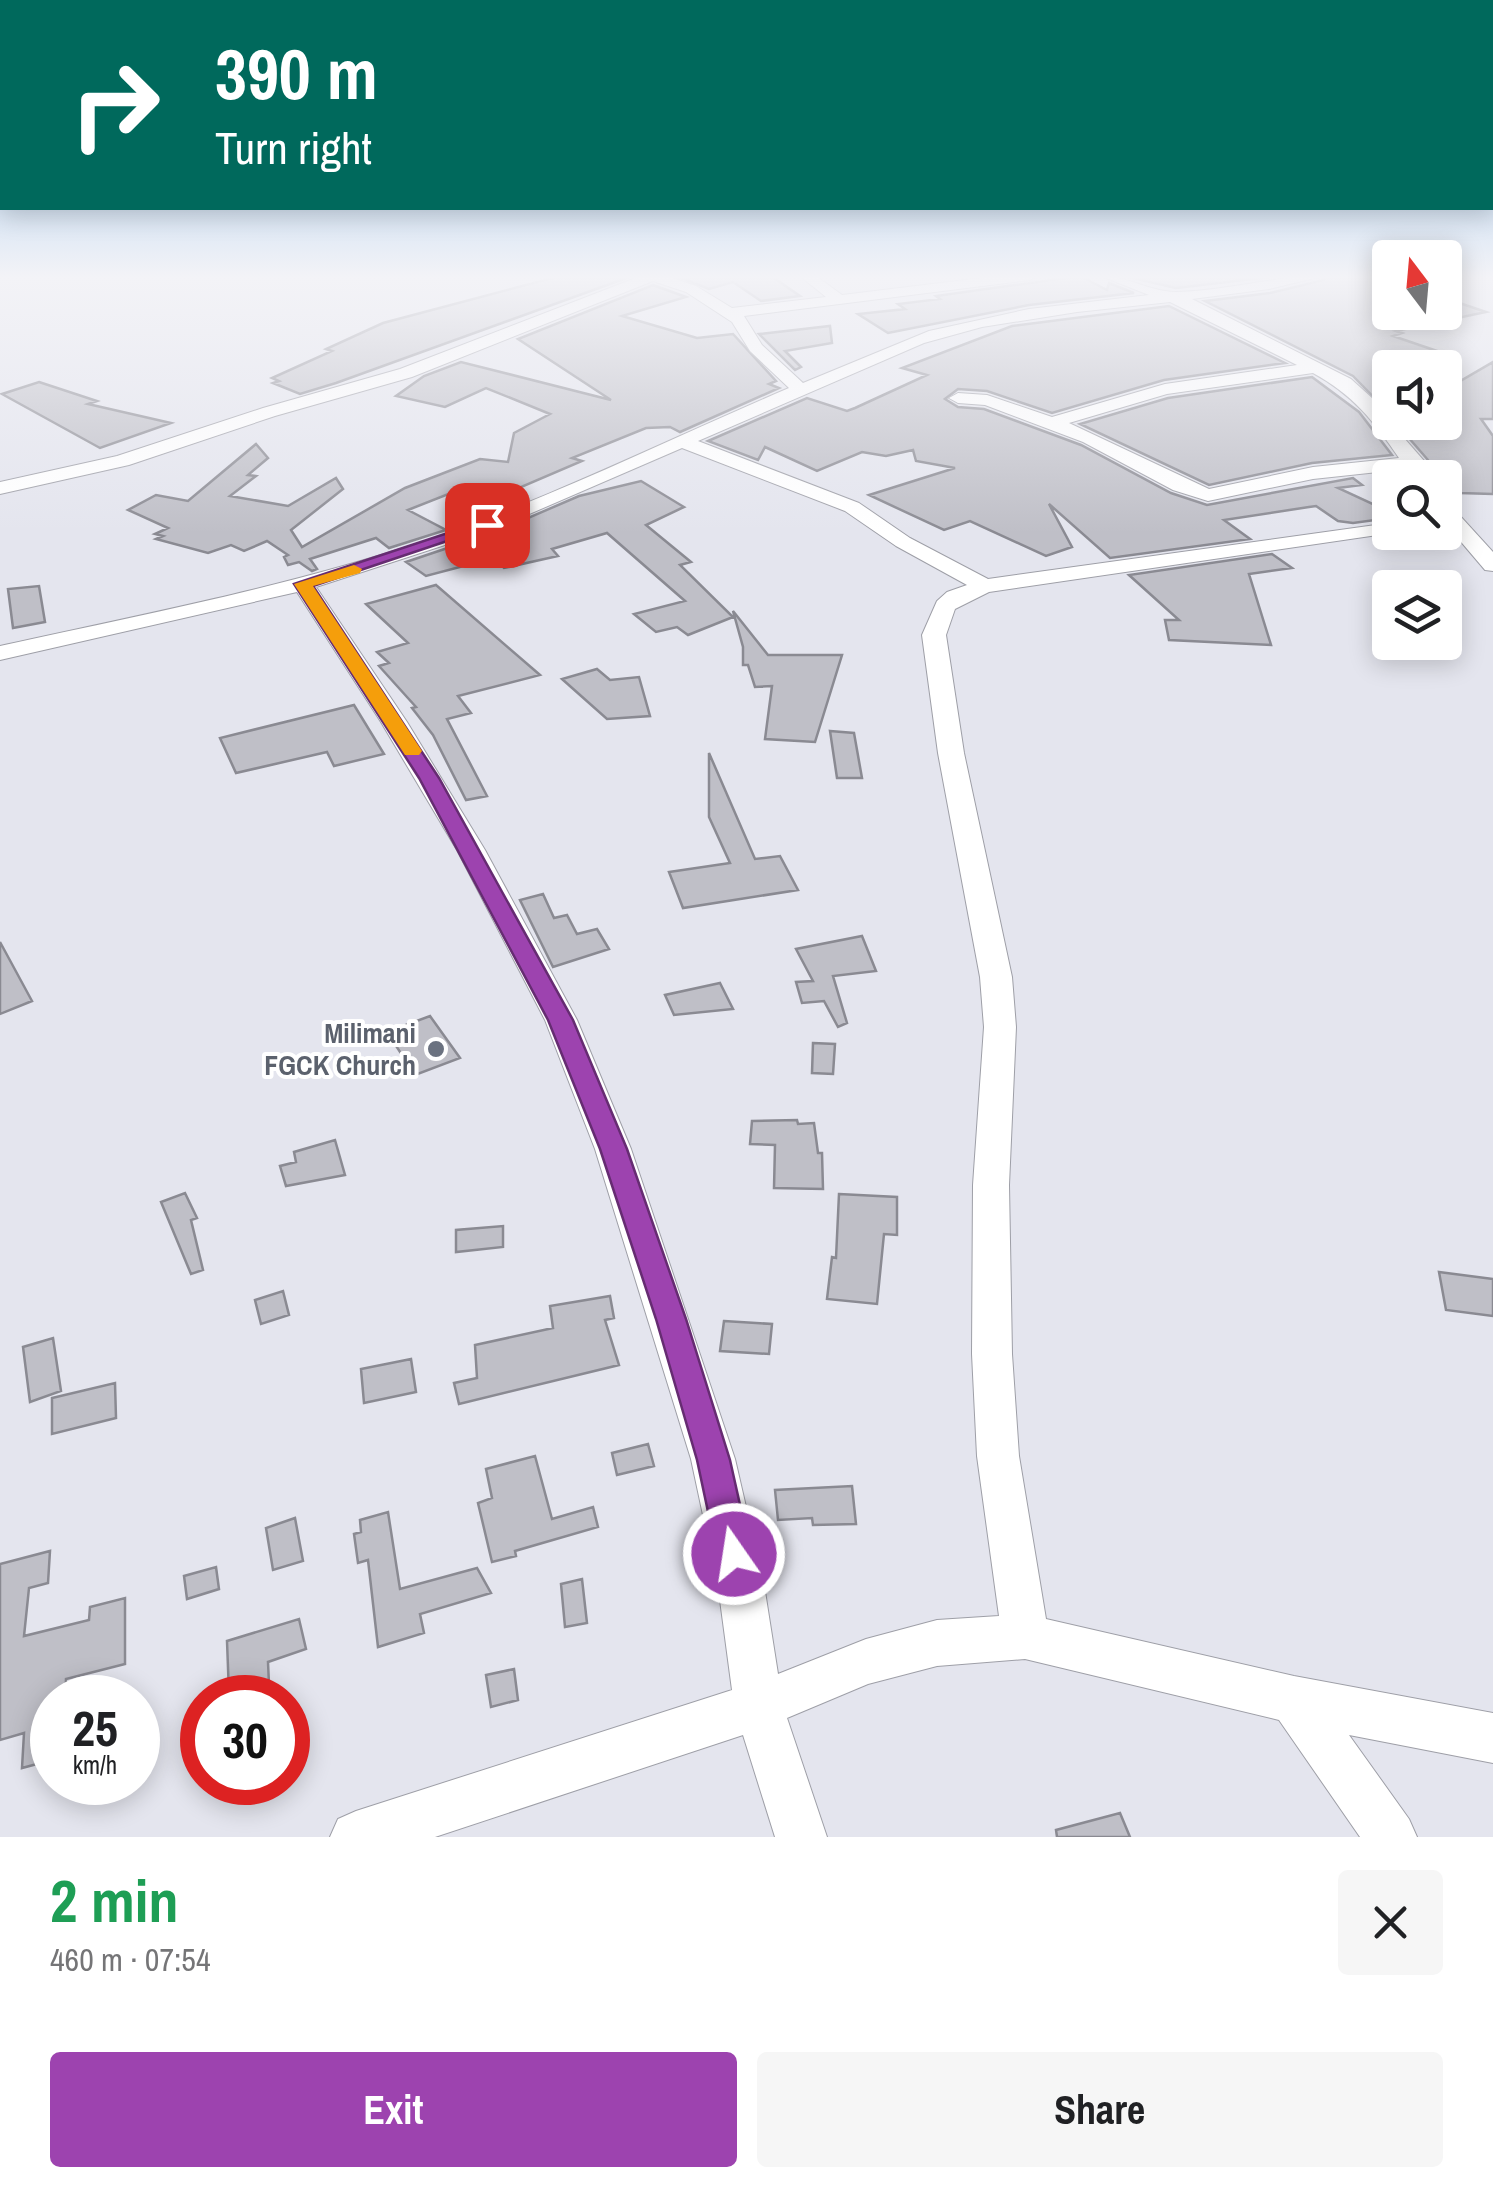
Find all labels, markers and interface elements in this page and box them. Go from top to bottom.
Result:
text: 390 m [215,27,378,121]
icon: right [50,40,180,170]
text: Turn right [215,117,372,178]
north arrow [1372,240,1462,330]
map controls [1372,240,1462,660]
button: sound [1372,350,1462,440]
button: search [1372,460,1462,550]
pin [445,483,530,568]
icon: arrive [460,498,515,553]
button: layers [1372,570,1462,660]
place label: Milimani FGCK Church [264,1014,416,1084]
marker: Milimani FGCK Church [425,1038,447,1060]
position arrow [682,1502,786,1606]
speed limit sign: 30 [180,1675,310,1805]
text: 25 [72,1694,118,1762]
text: km/h [73,1748,117,1782]
text: 2 min [50,1860,179,1941]
button: close [1338,1870,1443,1975]
text: 460 m · 07:54 [50,1938,210,1981]
button: Exit [50,2052,737,2167]
button: Share [757,2052,1443,2167]

